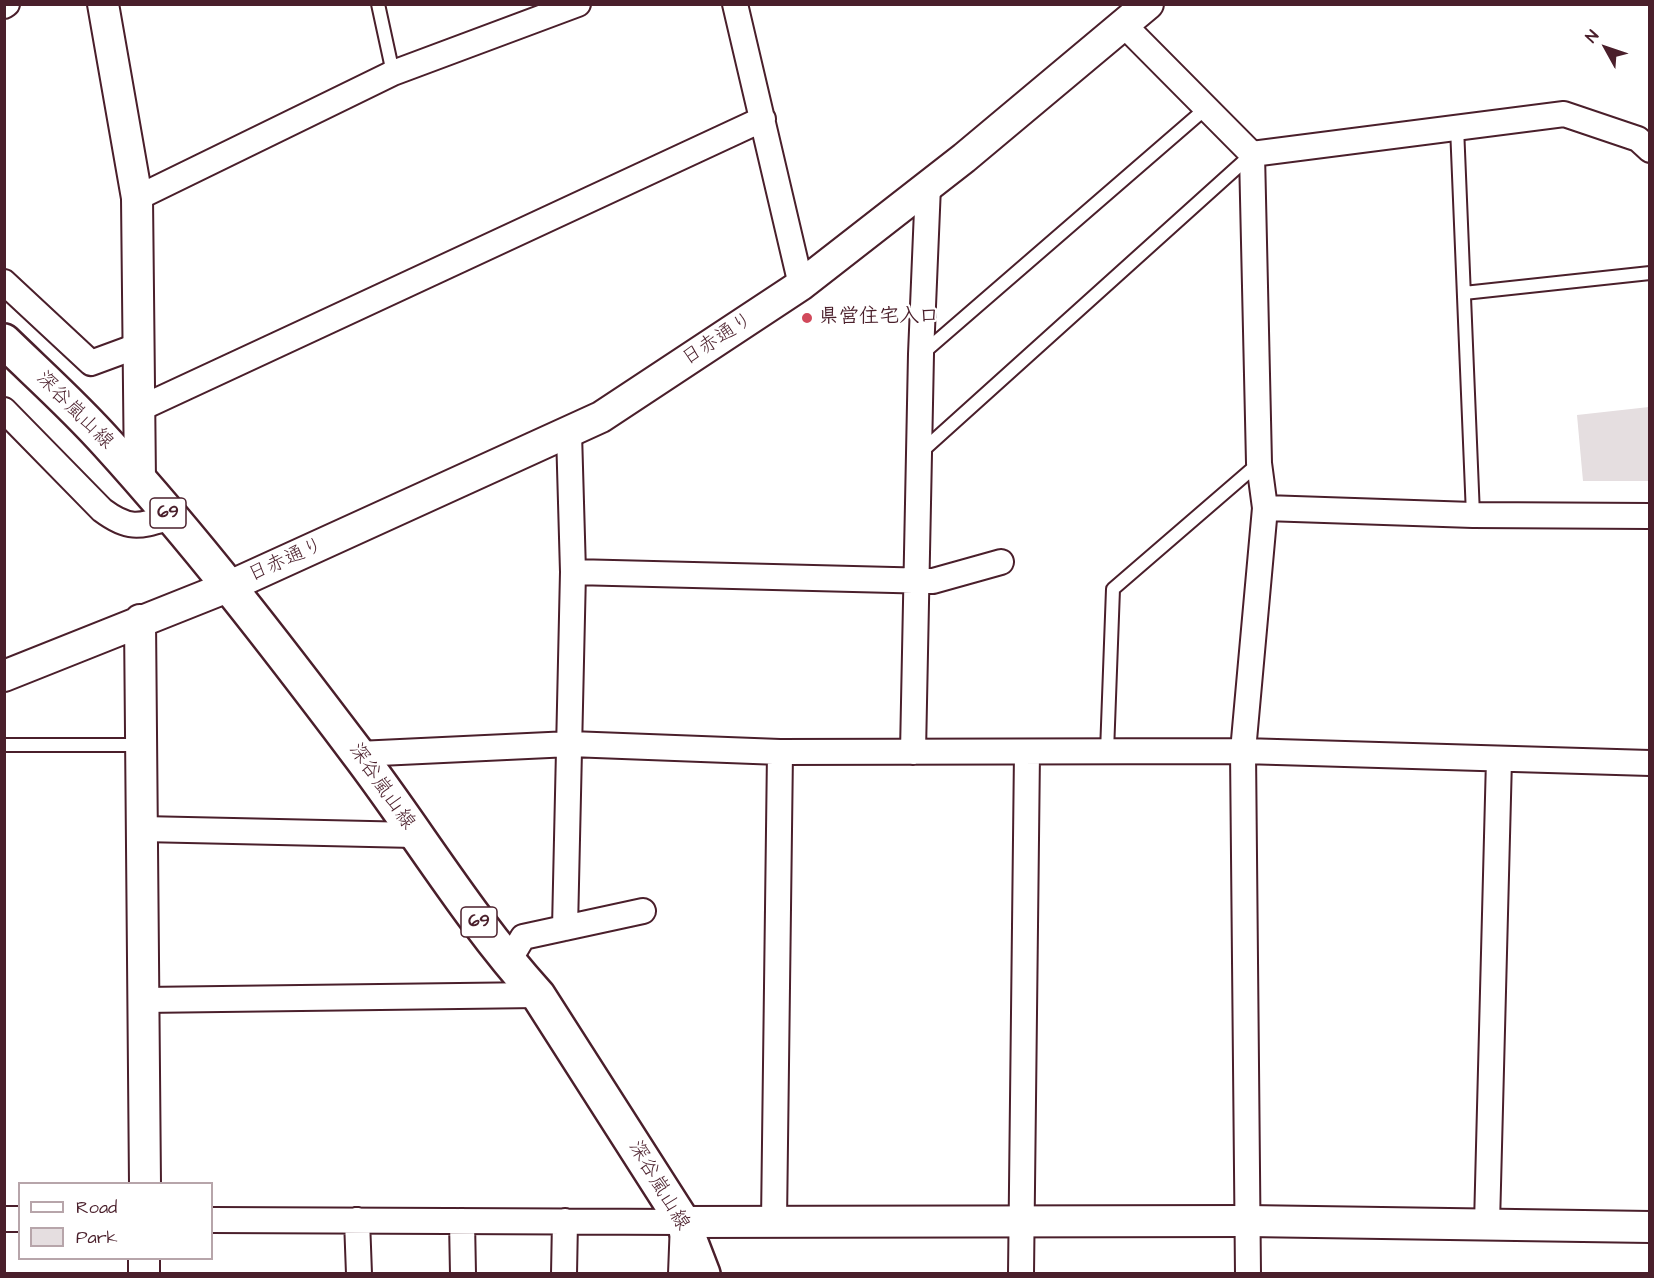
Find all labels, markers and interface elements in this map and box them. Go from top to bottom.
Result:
north arrow [1576,18,1636,78]
text: N [1581,26,1604,47]
place label: 県営住宅入口 [819,306,939,330]
street label: 日赤通り [678,308,758,372]
marker: 県営住宅入口 [800,311,814,325]
street label: 深谷嵐山線 [30,367,118,455]
road number: 69 [150,498,186,528]
street label: 日赤通り [245,534,327,588]
street label: 深谷嵐山線 [342,739,420,835]
road number: 69 [461,907,497,937]
street label: 深谷嵐山線 [622,1137,694,1235]
legend [18,1182,213,1260]
text: Road [76,1195,117,1220]
text: Park [76,1225,118,1250]

